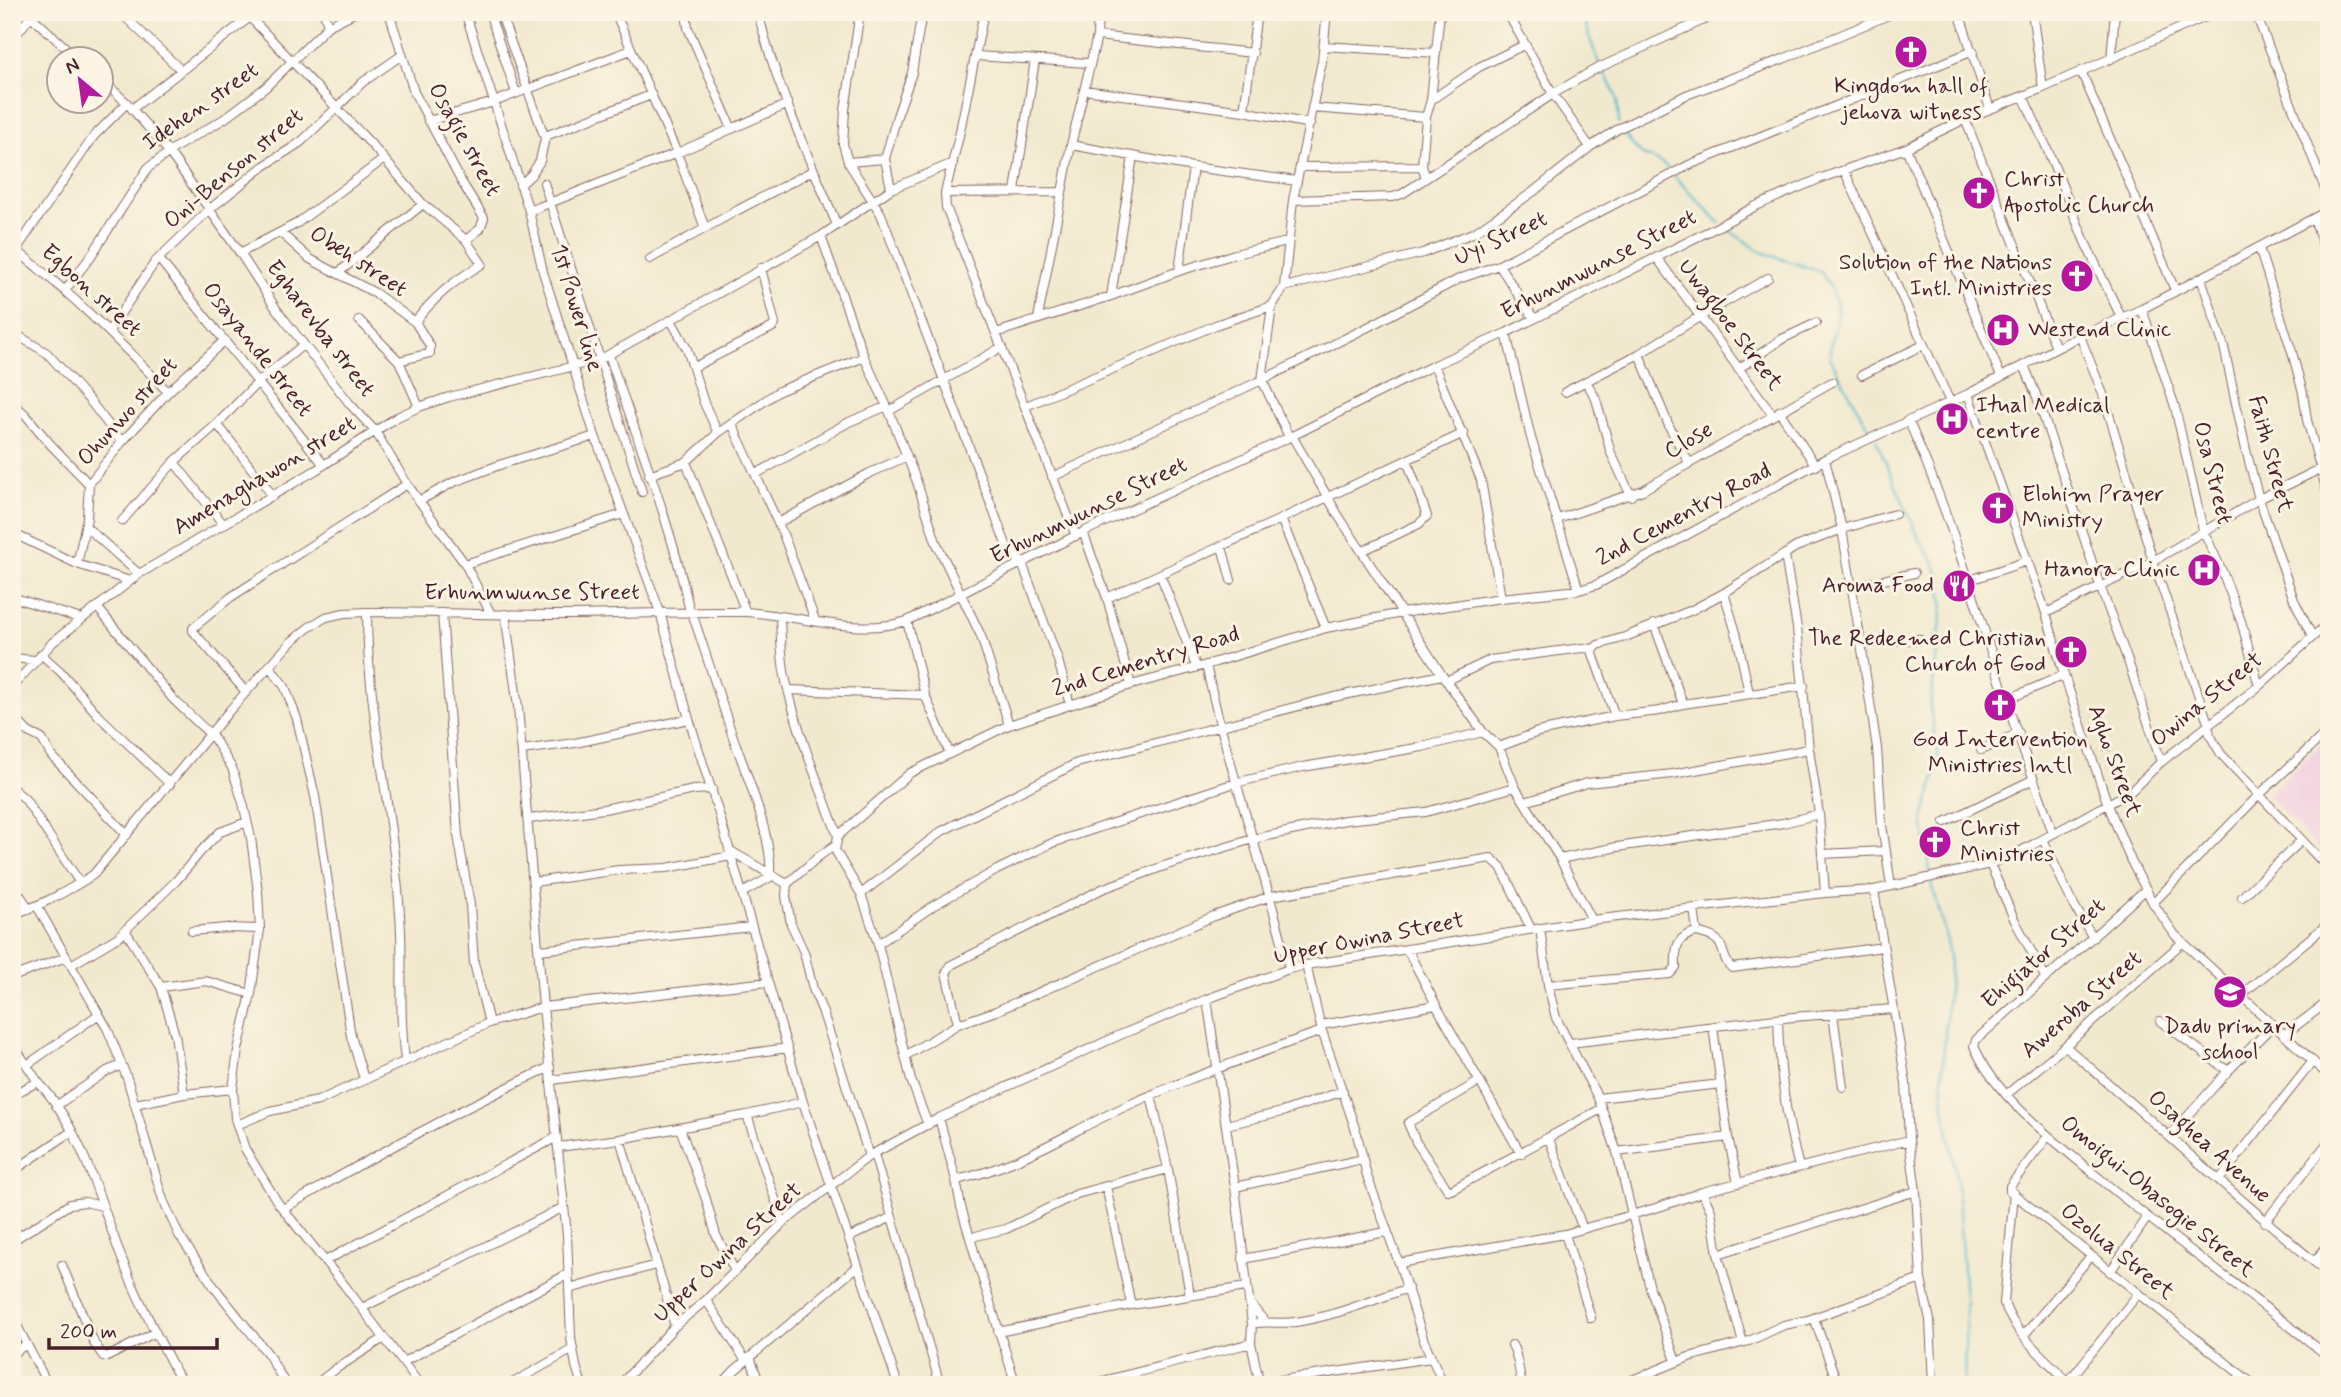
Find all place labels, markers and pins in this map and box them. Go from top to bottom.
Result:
church icon: Kingdom hall of jehova witness [1892,33,1930,71]
place label: Kingdom hall of jehova witness [1834,72,1988,128]
place label: Christ Apostolic Church [2004,165,2154,222]
church icon: Christ Apostolic Church [1960,174,1998,212]
place label: Solution of the Nations Intl. Ministries [1839,248,2052,304]
church icon: Solution of the Nations Intl. Ministries [2058,257,2096,295]
hospital icon: Westend Clinic [1984,311,2022,349]
place label: Westend Clinic [2028,315,2171,345]
place label: Itual Medical centre [1976,391,2110,447]
hospital icon: Itual Medical centre [1933,400,1971,438]
place label: Elohim Prayer Ministry [2022,480,2165,536]
church icon: Elohim Prayer Ministry [1979,489,2017,527]
hospital icon: Hanora Clinic [2185,551,2223,589]
place label: Hanora Clinic [2044,555,2180,585]
restaurant icon: Aroma Food [1940,567,1978,605]
place label: Aroma Food [1822,571,1934,601]
place label: The Redeemed Christian Church of God [1808,624,2046,680]
church icon: The Redeemed Christian Church of God [2052,633,2090,671]
church icon: God Intervention Ministries Intl [1981,686,2019,724]
place label: God Intervention Ministries Intl [1912,725,2088,781]
place label: Christ Ministries [1960,814,2054,870]
church icon: Christ Ministries [1916,823,1954,861]
school or university icon: Dadu primary school [2211,973,2249,1011]
place label: Dadu primary school [2164,1012,2296,1068]

